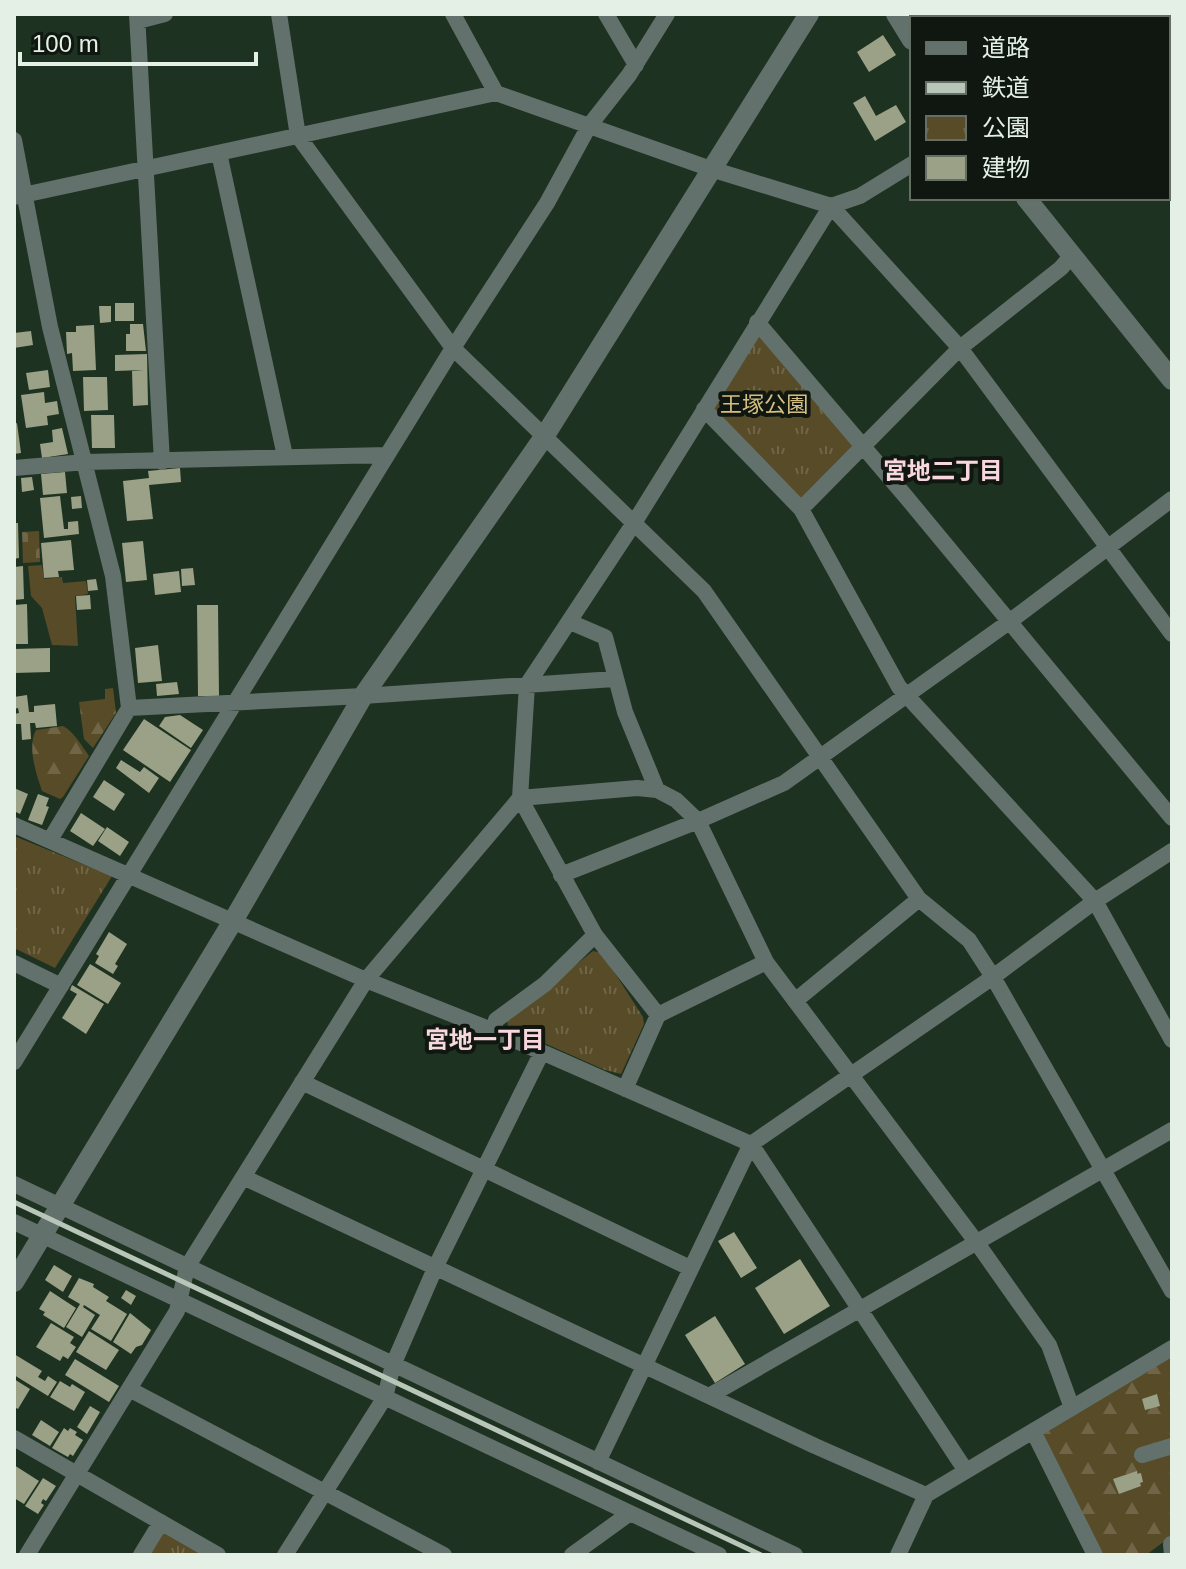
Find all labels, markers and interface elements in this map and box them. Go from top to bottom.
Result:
scale bar [20,16,256,66]
legend [910,16,1170,200]
text: 100 m [32,30,99,57]
text: 道路 [982,34,1030,61]
text: 鉄道 [982,74,1030,101]
text: 公園 [982,114,1030,141]
text: 建物 [982,154,1030,181]
park label: 王塚公園 [720,392,808,417]
district label: 宮地二丁目 [883,457,1003,484]
district label: 宮地一丁目 [425,1026,545,1053]

